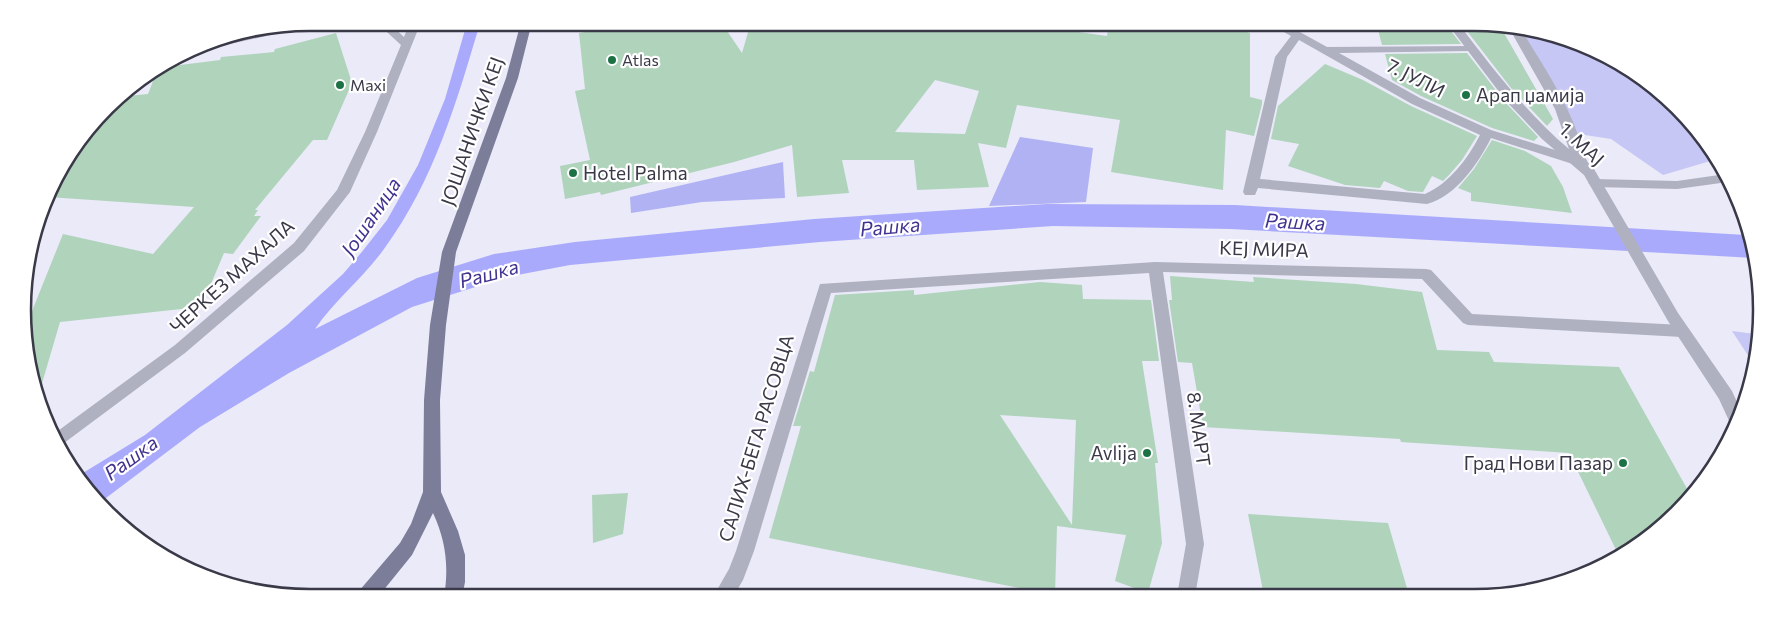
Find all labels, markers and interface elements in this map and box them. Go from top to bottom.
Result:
place label: Atlas [622,50,659,69]
street label: ЈОШАНИЧКИ КЕЈ [435,53,508,208]
street label: 7. ЈУЛИ [1383,53,1449,102]
marker: Atlas [606,54,618,66]
place label: Maxi [350,75,386,94]
marker: Maxi [334,79,346,91]
place label: Арап џамија [1476,83,1584,106]
marker: Арап џамија [1460,89,1472,101]
street label: 1. МАЈ [1555,117,1610,170]
place label: Hotel Palma [583,161,688,184]
marker: Hotel Palma [567,167,579,179]
water label: Јошаница [334,173,405,262]
water label: Рашка [1264,207,1326,235]
water label: Рашка [859,211,921,241]
street label: ЧЕРКЕЗ МАХАЛА [165,214,299,337]
street label: КЕЈ МИРА [1219,235,1309,262]
water label: Рашка [456,254,521,292]
street label: САЛИХ-БЕГА РАСОВЦА [713,331,798,544]
street label: 8. МАРТ [1183,390,1216,468]
water label: Рашка [99,430,162,485]
place label: Avlija [1090,441,1137,464]
marker: Avlija [1141,447,1153,459]
place label: Град Нови Пазар [1464,451,1613,474]
marker: Град Нови Пазар [1617,457,1629,469]

